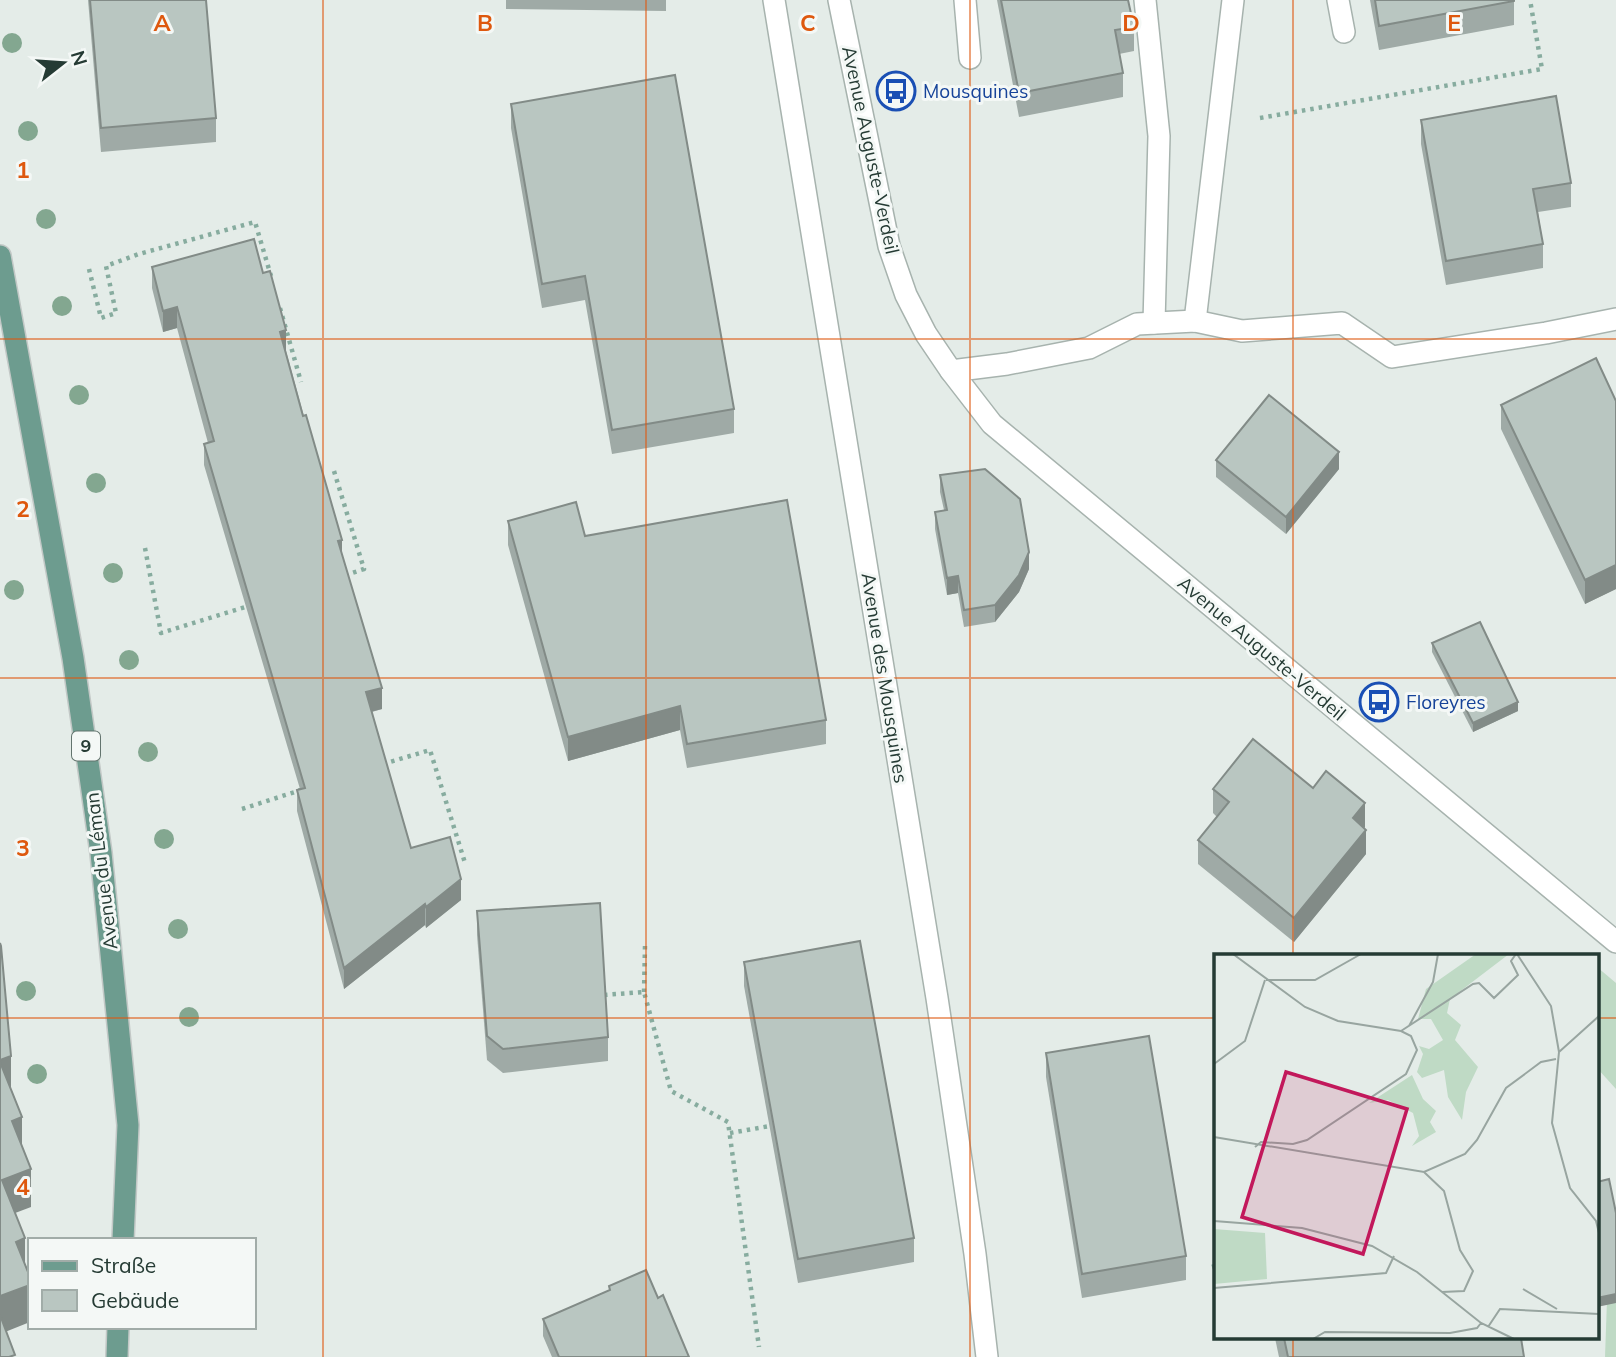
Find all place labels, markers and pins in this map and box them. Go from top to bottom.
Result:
bus stop icon: Mousquines [875,70,917,112]
place label: Mousquines [923,79,1028,103]
bus stop icon: Floreyres [1358,681,1400,723]
place label: Floreyres [1406,690,1486,714]

